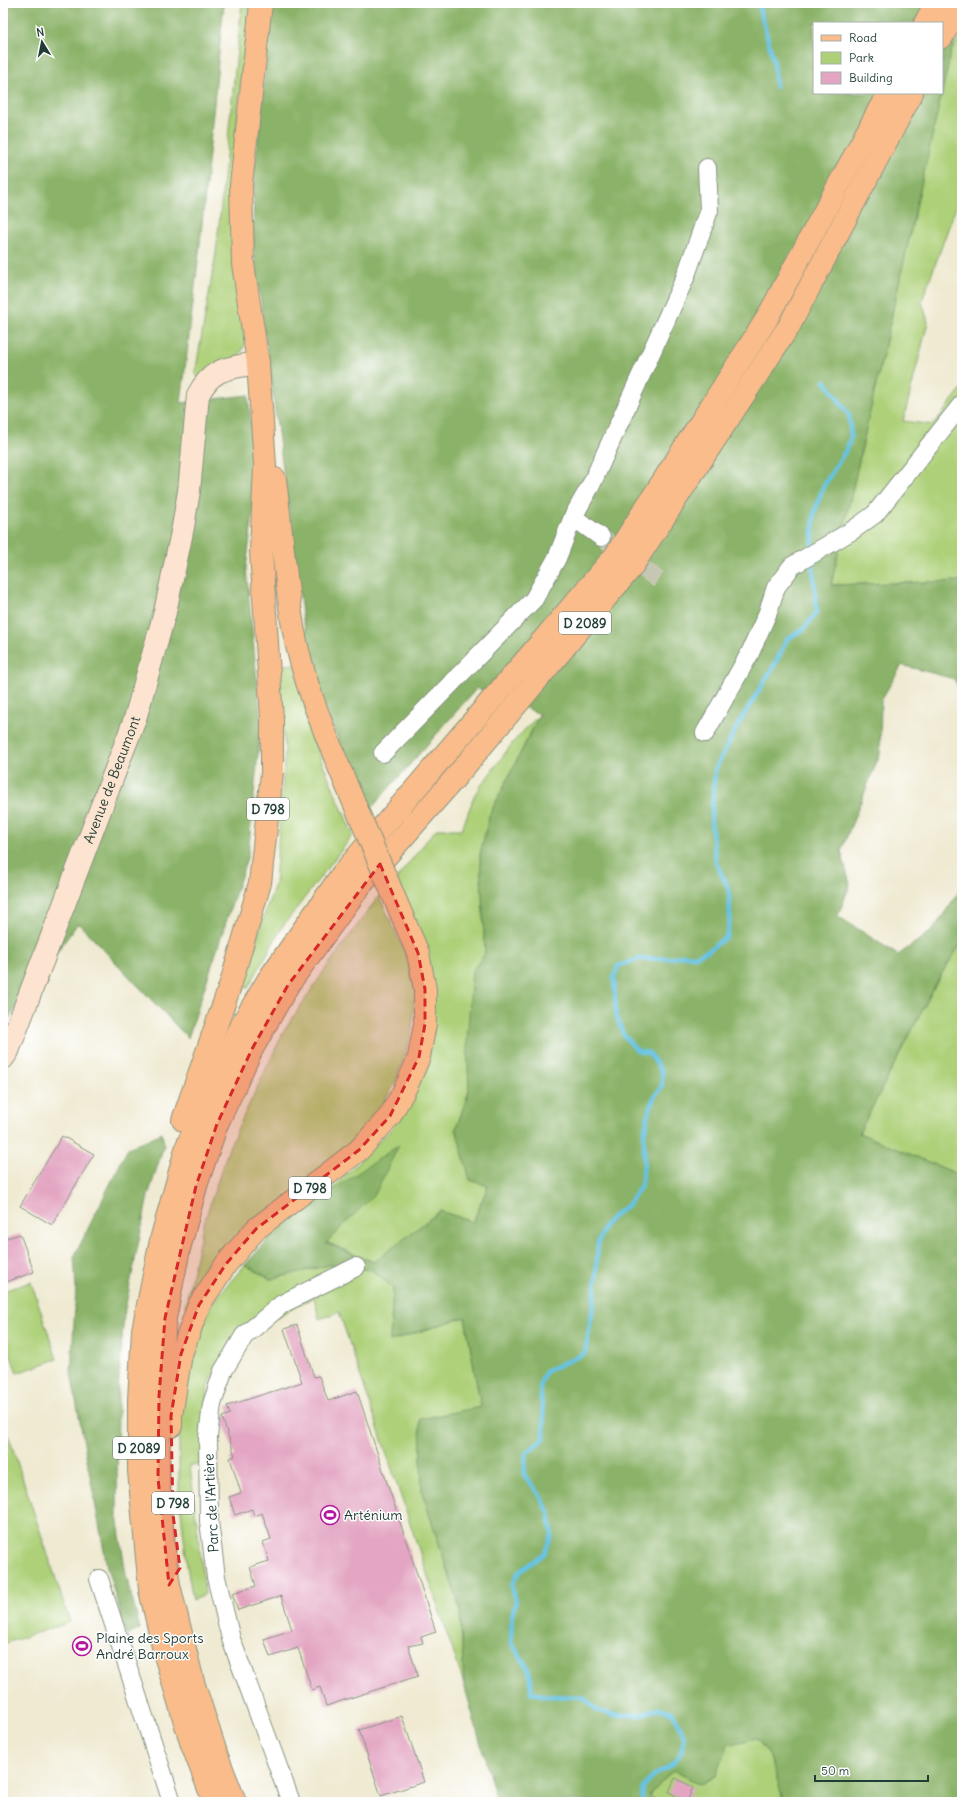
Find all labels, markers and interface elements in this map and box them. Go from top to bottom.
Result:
north arrow [22,22,62,62]
legend [813,22,943,94]
text: N [35,25,45,40]
text: Road [849,30,877,45]
text: Park [849,50,874,65]
text: Building [849,70,893,85]
road number: D 2089 [559,612,611,634]
street label: Avenue de Beaumont [79,714,144,846]
road number: D 798 [247,798,289,820]
road number: D 798 [289,1177,331,1199]
road number: D 2089 [113,1437,165,1459]
street label: Parc de l'Artière [199,1453,223,1553]
road number: D 798 [152,1492,194,1514]
sports icon: Arténium [319,1504,341,1526]
place label: Arténium [344,1506,403,1524]
place label: Plaine des Sports André Barroux [96,1629,204,1663]
sports icon: Plaine des Sports André Barroux [71,1635,93,1657]
scale bar [815,1757,928,1783]
text: 50 m [821,1763,850,1778]

